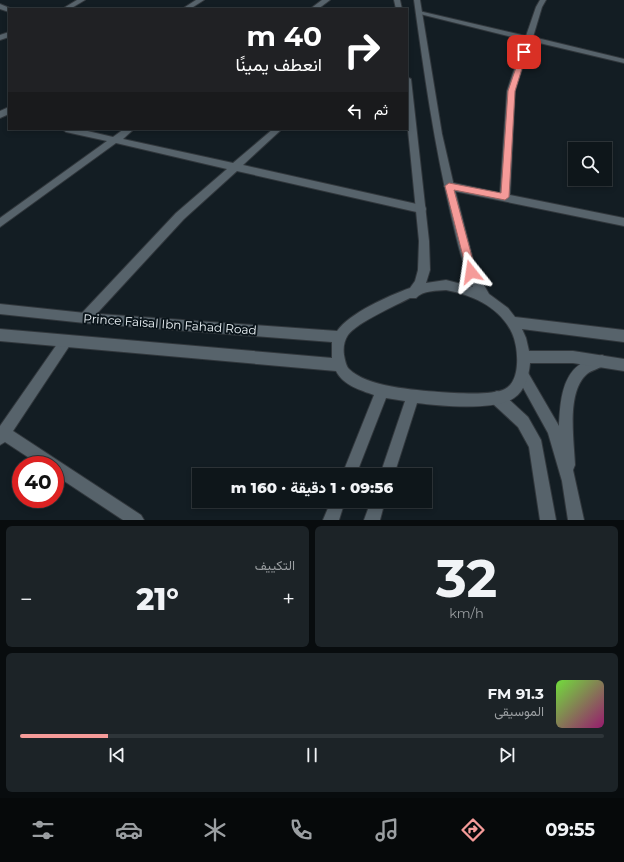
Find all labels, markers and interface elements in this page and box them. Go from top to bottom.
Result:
text: 40 m [246,19,322,53]
icon: right [336,24,388,76]
pin [507,35,541,69]
icon: arrive [513,41,535,63]
text: انعطف يمينًا [236,54,322,76]
icon: left [344,100,366,122]
text: ثم [374,100,388,119]
map controls [568,142,612,186]
button: search [568,142,612,186]
position arrow [450,251,492,293]
street label: Prince Faisal Ibn Fahad Road [83,310,257,338]
speed limit sign: 40 [12,456,64,508]
text: 09:56 · 1 دقيقة · 160 m [231,478,393,497]
text: 32 [436,547,497,610]
text: التكييف [255,557,295,573]
text: 21° [136,581,179,618]
text: − [20,586,33,613]
text: + [282,586,295,613]
text: km/h [449,605,484,621]
text: 91.3 FM [487,684,544,703]
text: الموسيقى [494,703,544,719]
icon: previous [106,744,128,766]
icon: pause [301,744,323,766]
icon: next [496,744,518,766]
icon: filters [29,816,57,844]
icon: car [115,816,143,844]
icon: climate [201,816,229,844]
icon: phone [287,816,315,844]
icon: music [373,816,401,844]
icon: directions [459,816,487,844]
text: 09:55 [545,819,595,841]

